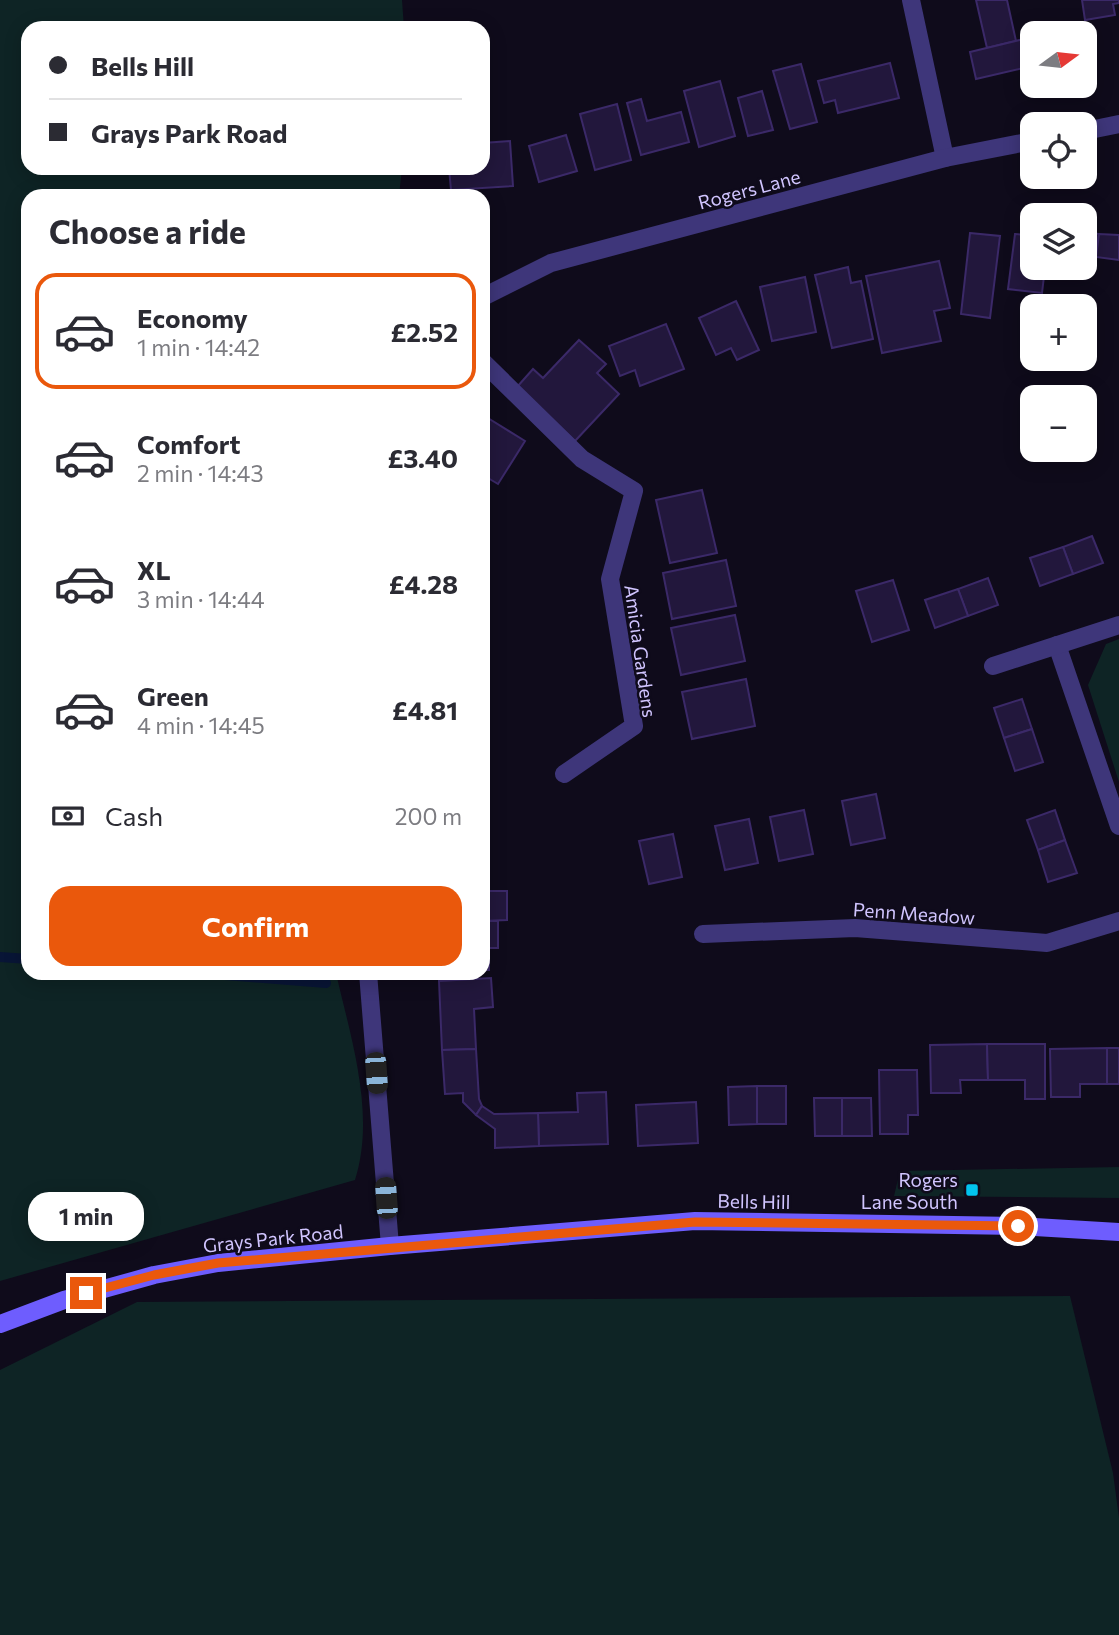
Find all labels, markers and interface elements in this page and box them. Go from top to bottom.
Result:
north arrow [1020,21,1097,98]
map controls [1020,21,1097,462]
text: Bells Hill [91,50,194,81]
button: locate [1020,112,1097,189]
text: Grays Park Road [91,117,288,148]
street label: Rogers Lane [695,164,803,214]
button: layers [1020,203,1097,280]
text: Choose a ride [49,211,246,251]
button: + [1020,294,1097,371]
icon: car [53,300,116,363]
text: Economy [137,302,248,333]
text: £2.52 [391,316,458,347]
text: 1 min · 14:42 [137,333,260,361]
button: − [1020,385,1097,462]
icon: car [53,426,116,489]
text: Comfort [137,428,240,459]
text: £3.40 [388,442,458,473]
text: 2 min · 14:43 [137,459,264,487]
icon: car [53,552,116,615]
text: XL [137,554,171,585]
text: £4.28 [389,568,458,599]
street label: Amicia Gardens [620,583,662,719]
text: 3 min · 14:44 [137,585,265,613]
icon: car [53,678,116,741]
text: Green [137,680,209,711]
text: £4.81 [392,694,458,725]
text: 4 min · 14:45 [137,711,265,739]
icon: cash [49,797,87,835]
text: Cash [105,800,163,831]
text: 200 m [395,802,462,830]
button: Confirm [49,886,462,966]
street label: Penn Meadow [852,897,976,929]
car [365,1051,388,1095]
place label: Rogers Lane South [861,1168,958,1213]
car [375,1176,398,1220]
marker: Rogers Lane South [964,1182,980,1198]
street label: Bells Hill [717,1189,791,1213]
callout: 1 min [28,1192,144,1240]
text: 1 min [59,1202,113,1230]
route start [1002,1210,1034,1242]
street label: Grays Park Road [202,1219,344,1257]
route end [70,1277,102,1309]

